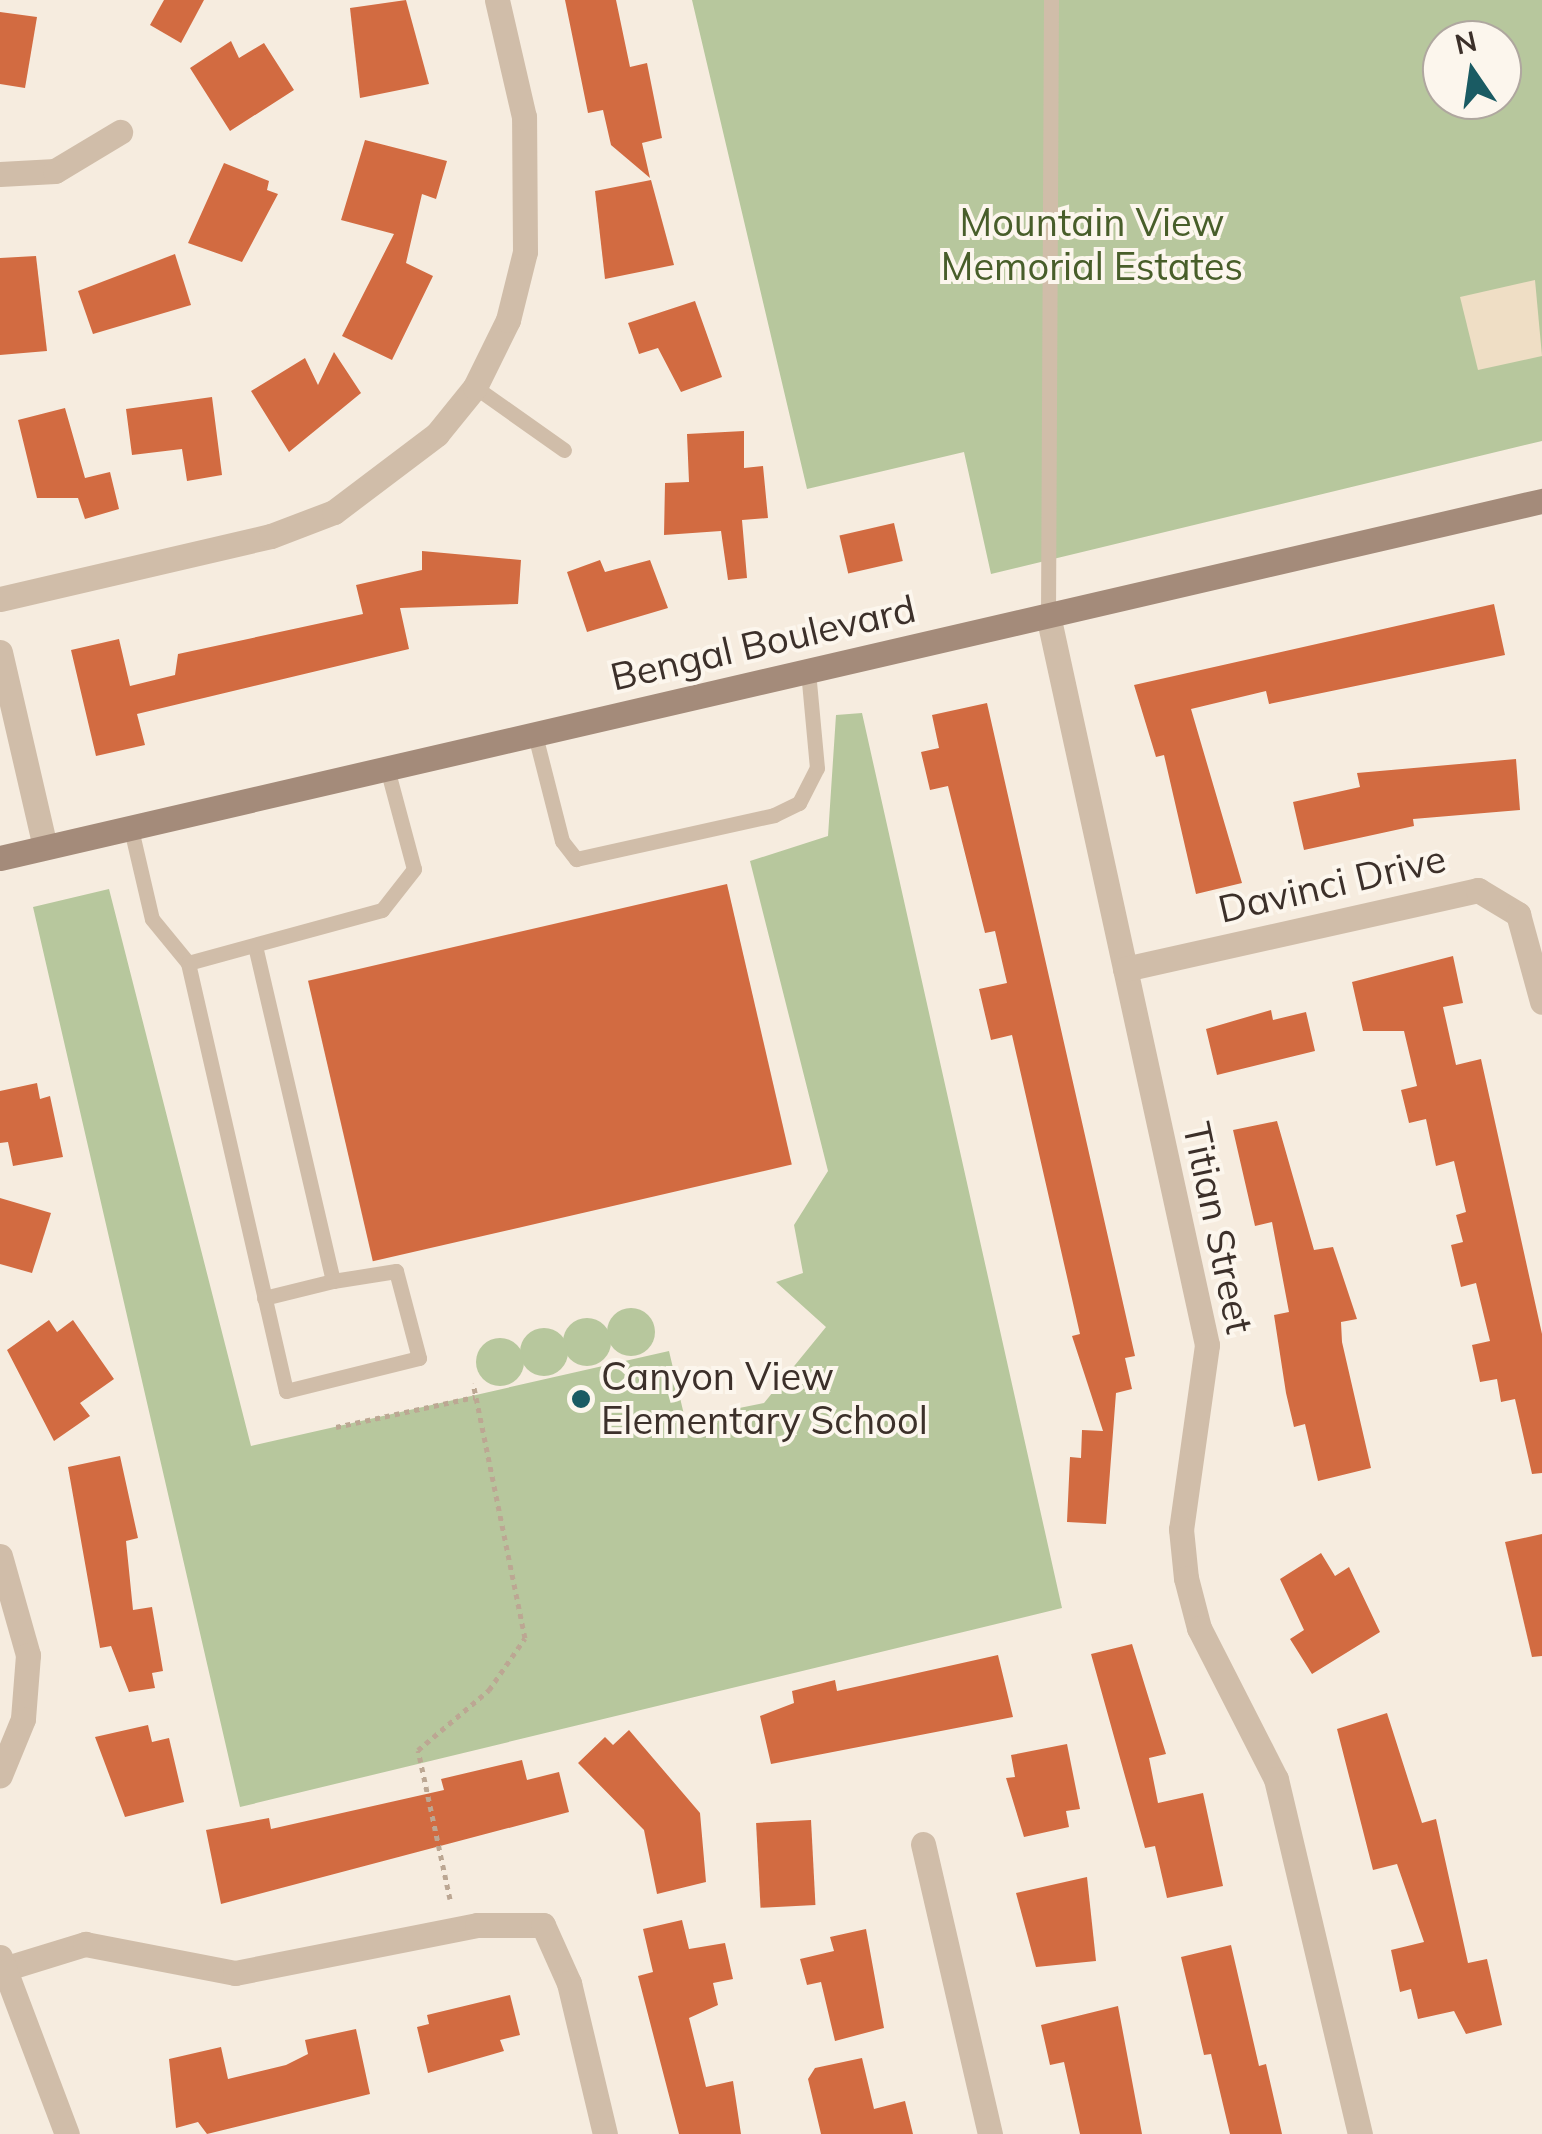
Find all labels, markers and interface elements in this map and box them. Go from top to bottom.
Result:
north arrow [1422,20,1522,120]
text: N [1451,23,1480,62]
park label: Mountain View Memorial Estates [941,200,1243,290]
street label: Bengal Boulevard [606,586,920,700]
street label: Davinci Drive [1214,836,1450,932]
street label: Titian Street [1173,1118,1263,1338]
place label: Canyon View Elementary School [601,1354,928,1444]
marker: Canyon View Elementary School [570,1388,592,1410]

